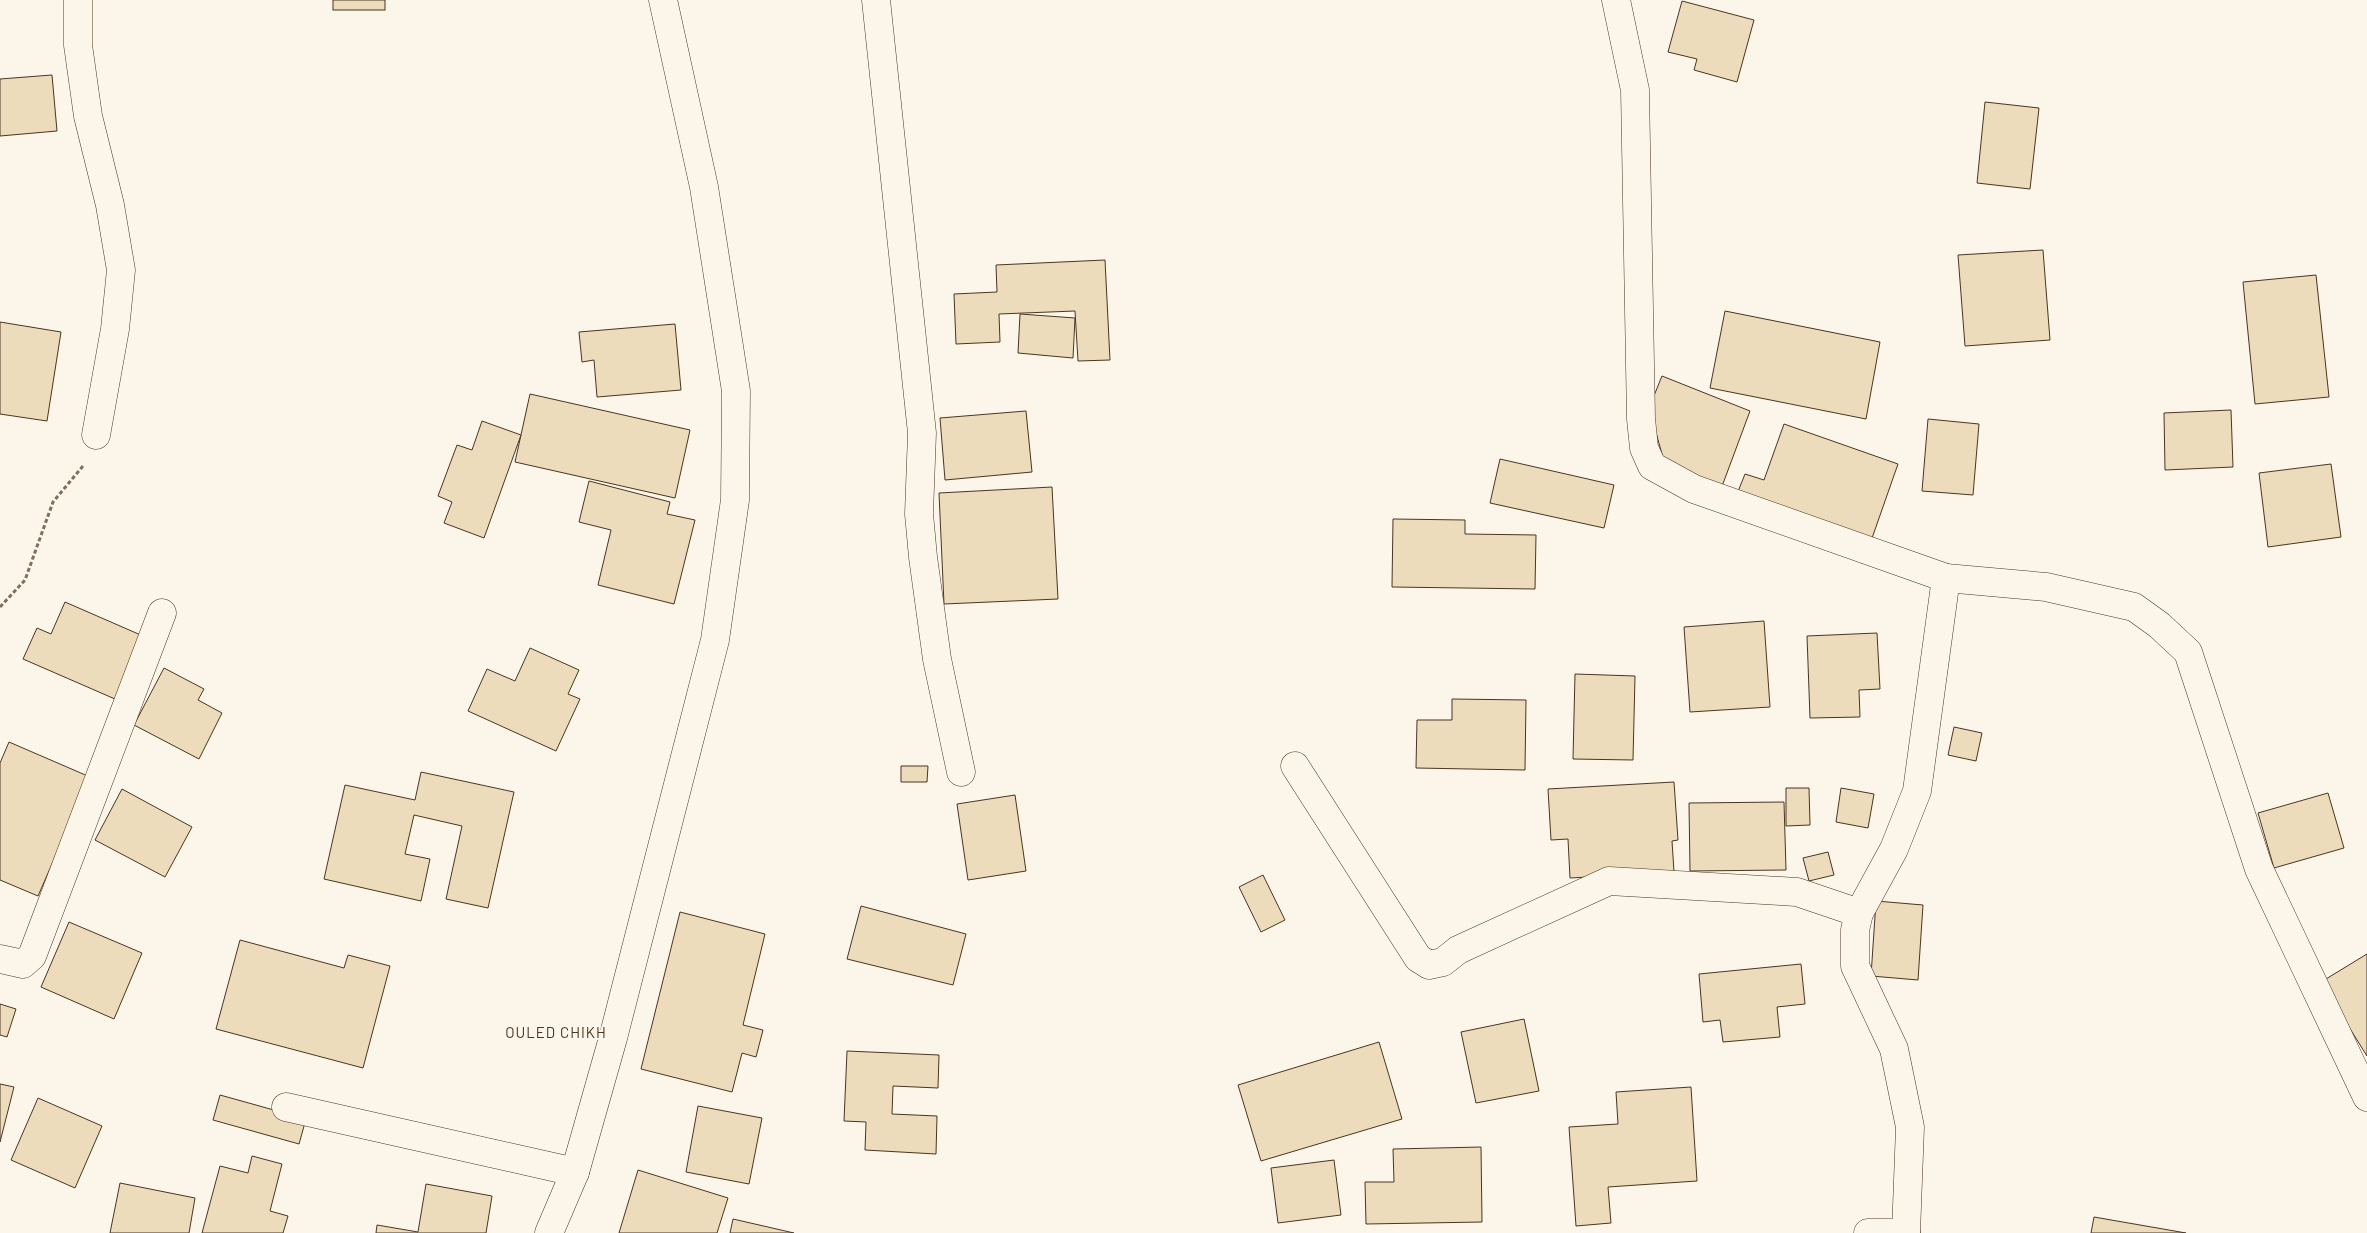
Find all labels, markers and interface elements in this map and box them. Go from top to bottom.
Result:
district label: OULED CHIKH [505,1023,607,1041]

